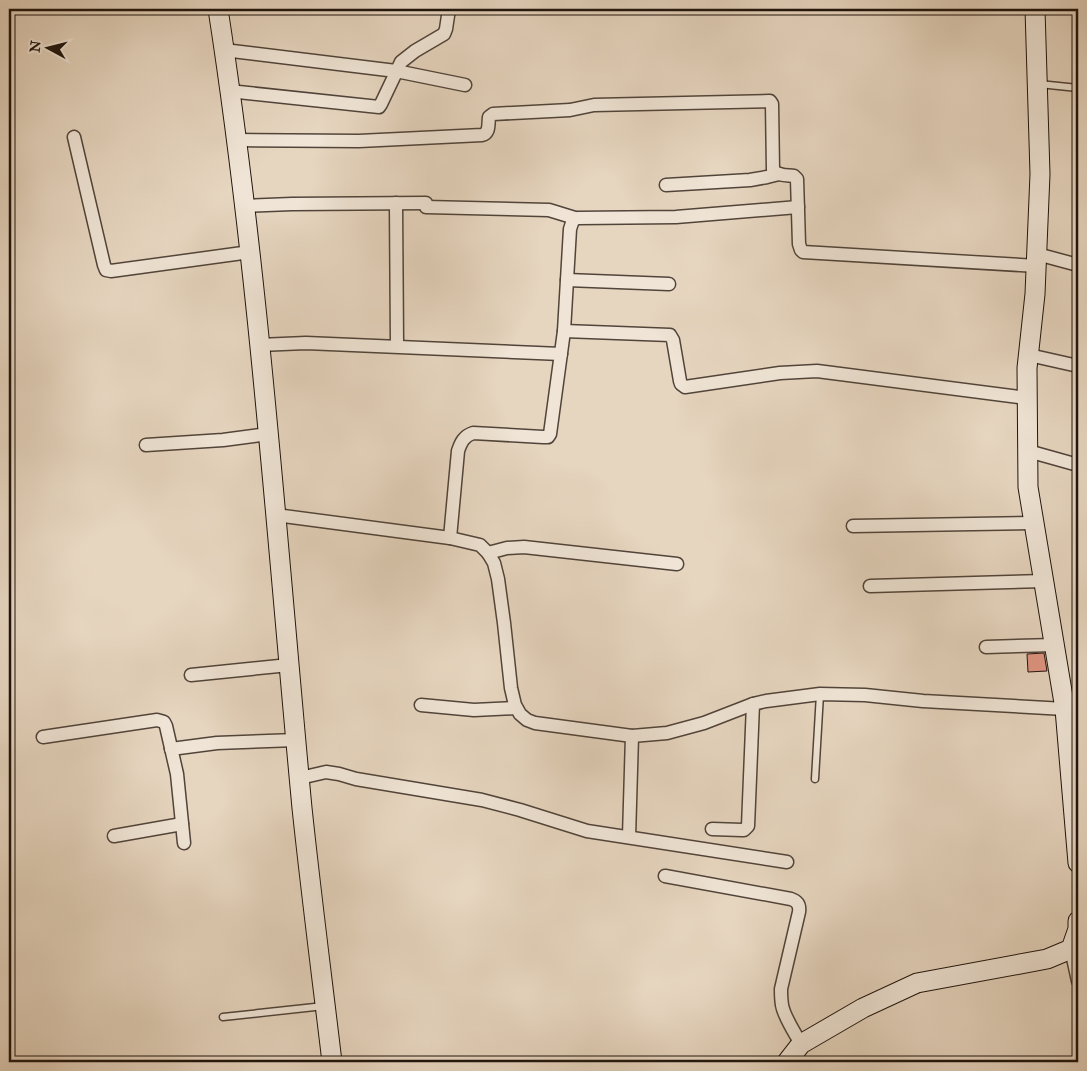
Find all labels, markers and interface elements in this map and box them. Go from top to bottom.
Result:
north arrow [22,22,72,72]
text: N [26,39,45,53]

